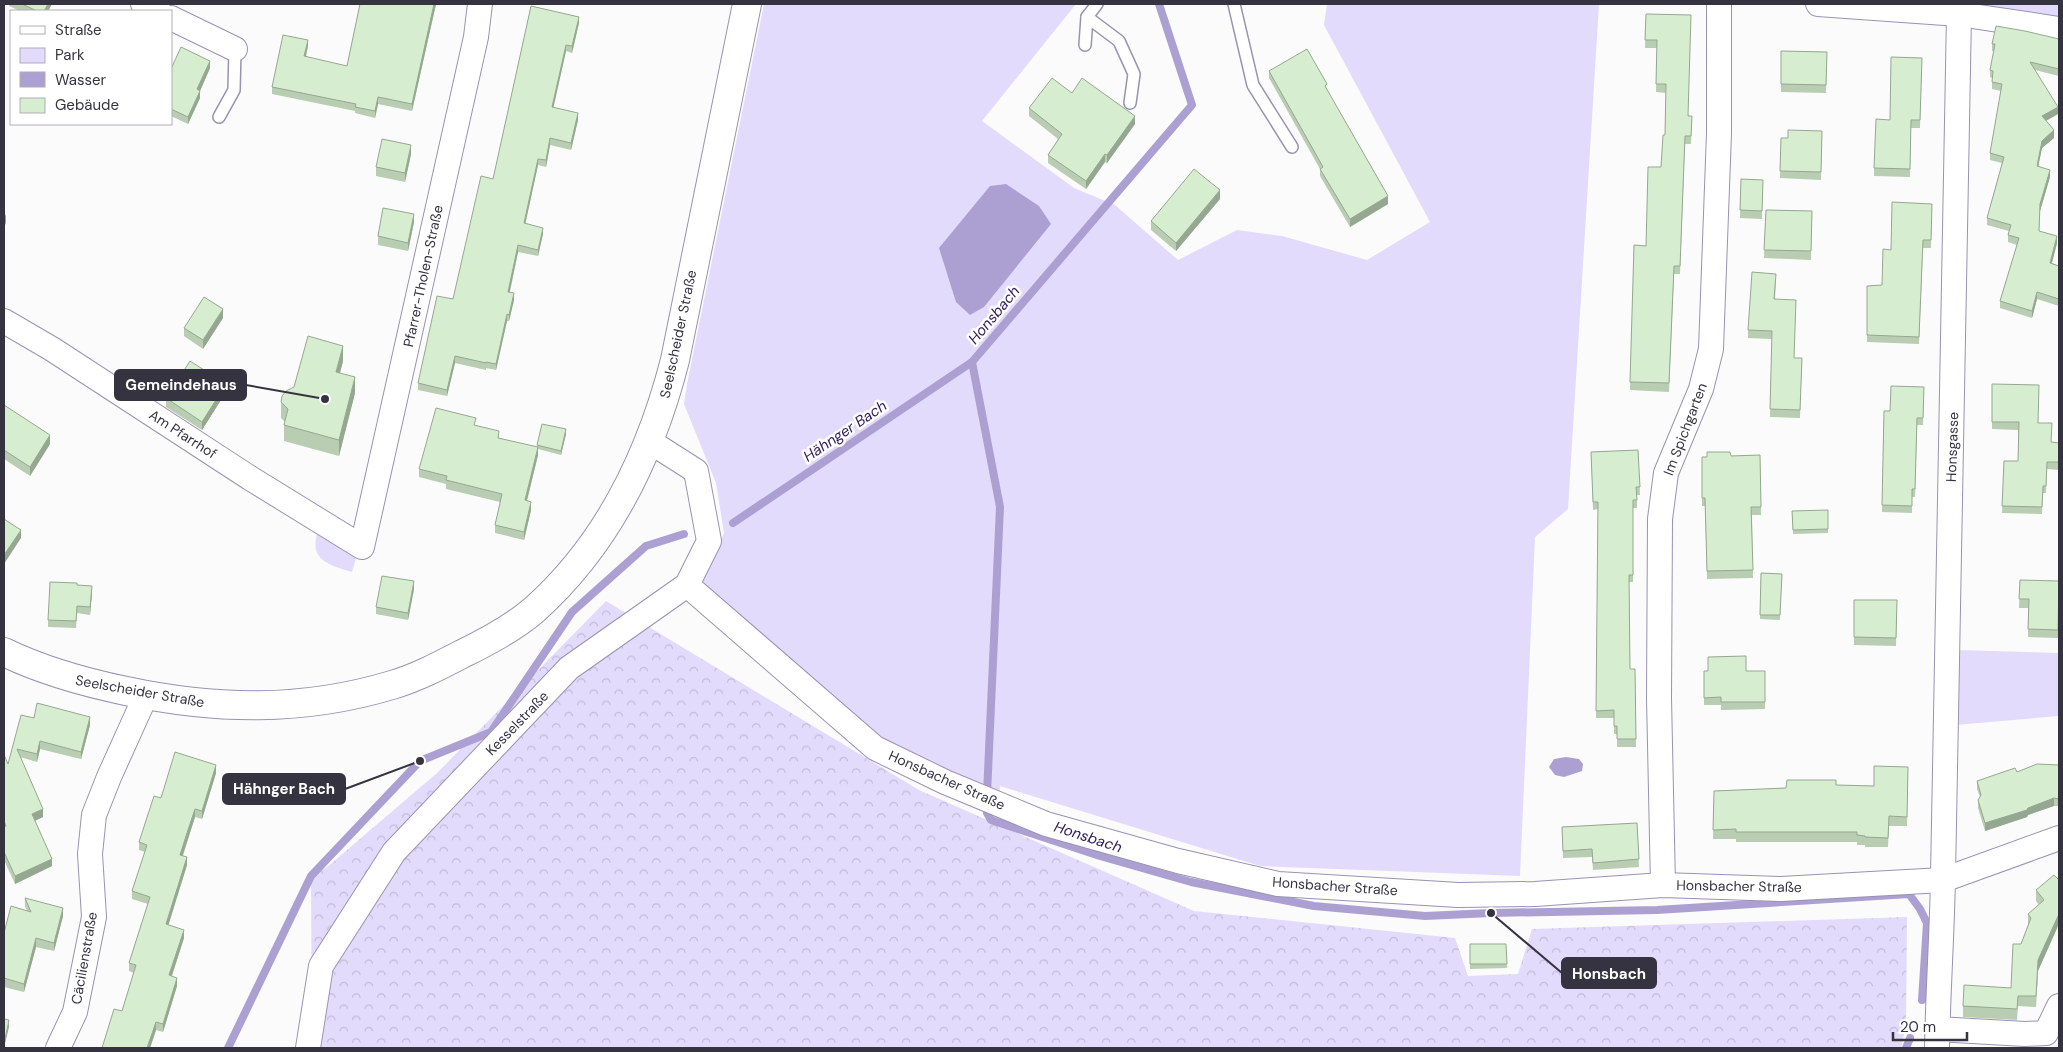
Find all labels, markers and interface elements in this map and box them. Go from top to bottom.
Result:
legend [10,10,172,125]
text: Straße [55,20,102,40]
text: Park [55,45,85,65]
text: Wasser [55,70,107,90]
text: Gebäude [55,95,119,115]
street label: Pfarrer-Tholen-Straße [399,203,447,349]
street label: Seelscheider Straße [656,268,700,400]
water label: Honsbach [964,281,1024,348]
callout: Gemeindehaus [115,370,246,400]
text: Gemeindehaus [125,375,237,395]
street label: Im Spichgarten [1659,380,1711,478]
water label: Hähnger Bach [799,395,891,466]
street label: Am Pfarrhof [146,405,220,463]
street label: Honsgasse [1942,411,1962,482]
street label: Seelscheider Straße [74,671,206,711]
street label: Kesselstraße [482,687,552,759]
street label: Honsbacher Straße [886,746,1008,814]
callout: Hähnger Bach [223,774,345,804]
text: Hähnger Bach [233,779,335,799]
water label: Honsbach [1052,817,1125,857]
street label: Honsbacher Straße [1272,873,1398,899]
street label: Honsbacher Straße [1676,876,1802,896]
street label: Cäcilienstraße [67,910,101,1006]
callout: Honsbach [1562,958,1656,988]
text: Honsbach [1572,964,1646,984]
scale bar [1893,1010,1967,1042]
text: 20 m [1900,1017,1936,1037]

